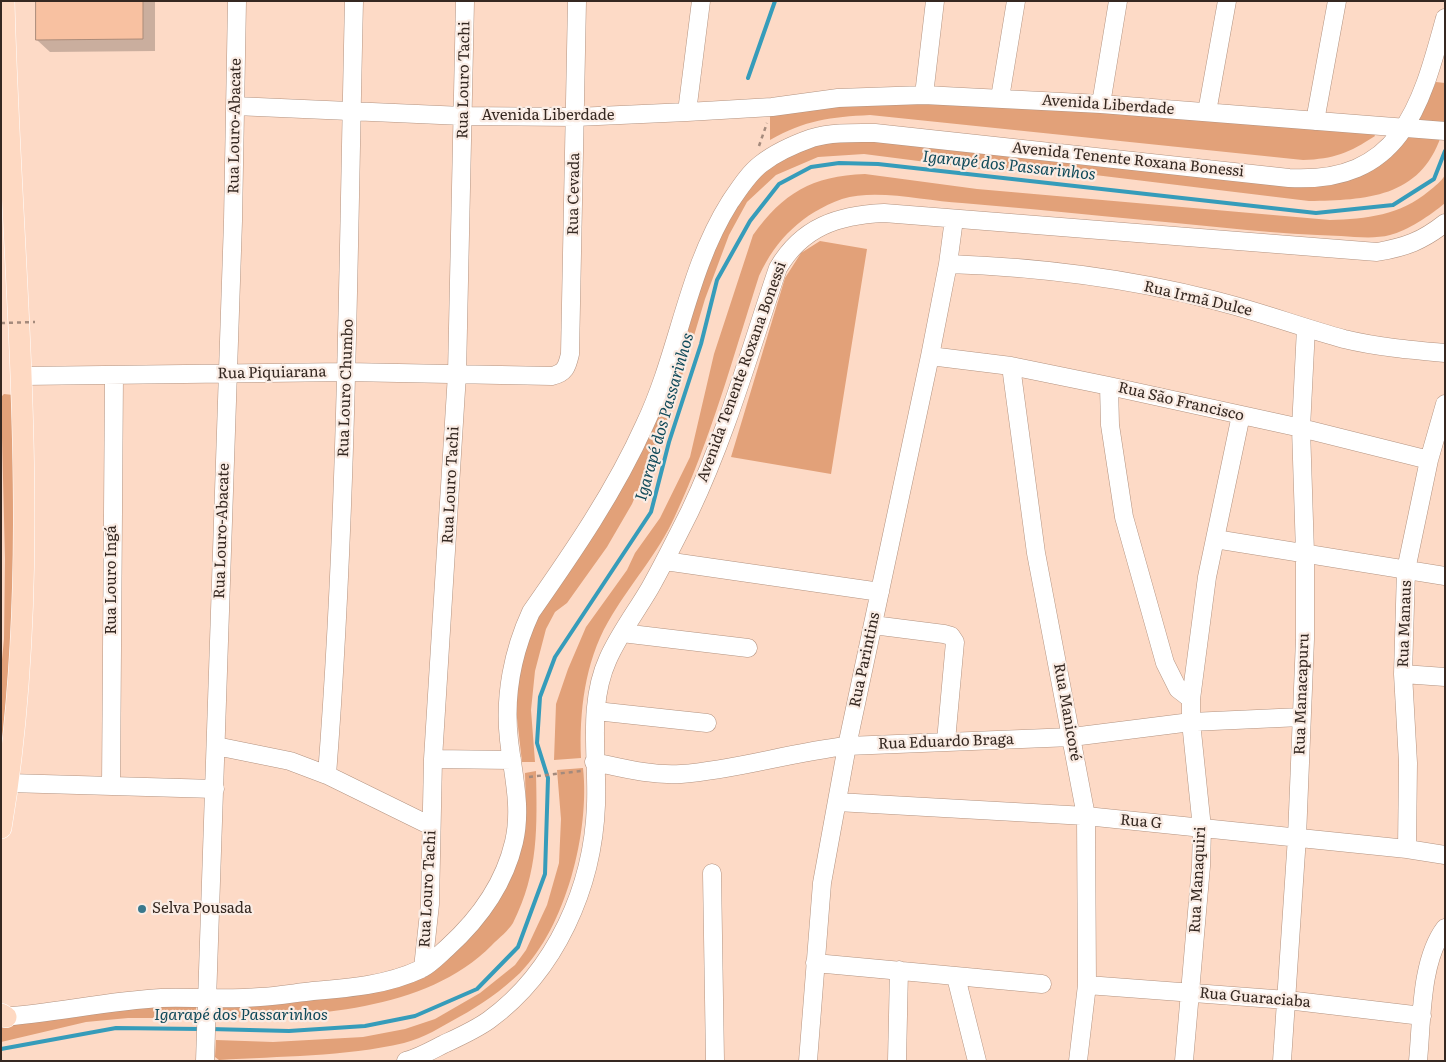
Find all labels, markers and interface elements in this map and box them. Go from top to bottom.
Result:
street label: Rua Louro Tachi [454,21,474,139]
street label: Rua Louro-Abacate [225,58,245,194]
street label: Avenida Liberdade [1041,91,1175,119]
street label: Avenida Liberdade [482,107,614,125]
street label: Avenida Tenente Roxana Bonessi [1011,139,1245,181]
water label: Igarapé dos Passarinhos [922,147,1096,185]
street label: Rua Cevada [564,152,584,236]
street label: Avenida Tenente Roxana Bonessi [694,259,790,485]
street label: Rua Irmã Dulce [1142,278,1254,320]
street label: Rua Louro Chumbo [335,318,357,458]
water label: Igarapé dos Passarinhos [632,331,698,503]
street label: Rua Piquiarana [217,363,327,383]
street label: Rua São Francisco [1116,379,1246,425]
street label: Rua Louro Tachi [439,426,463,544]
street label: Rua Louro-Abacate [211,463,233,599]
street label: Rua Louro Ingá [103,525,121,635]
street label: Rua Manaus [1394,580,1416,668]
street label: Rua Parintins [846,611,884,709]
street label: Rua Manacapuru [1291,633,1313,755]
street label: Rua Manicoré [1050,662,1084,762]
street label: Rua Eduardo Braga [878,731,1014,753]
street label: Rua G [1119,811,1163,833]
street label: Rua Manaquiri [1186,826,1210,934]
street label: Rua Louro Tachi [416,830,440,948]
place label: Selva Pousada [152,900,252,918]
marker: Selva Pousada [136,903,148,915]
street label: Rua Guaraciaba [1198,984,1312,1012]
water label: Igarapé dos Passarinhos [154,1005,328,1025]

